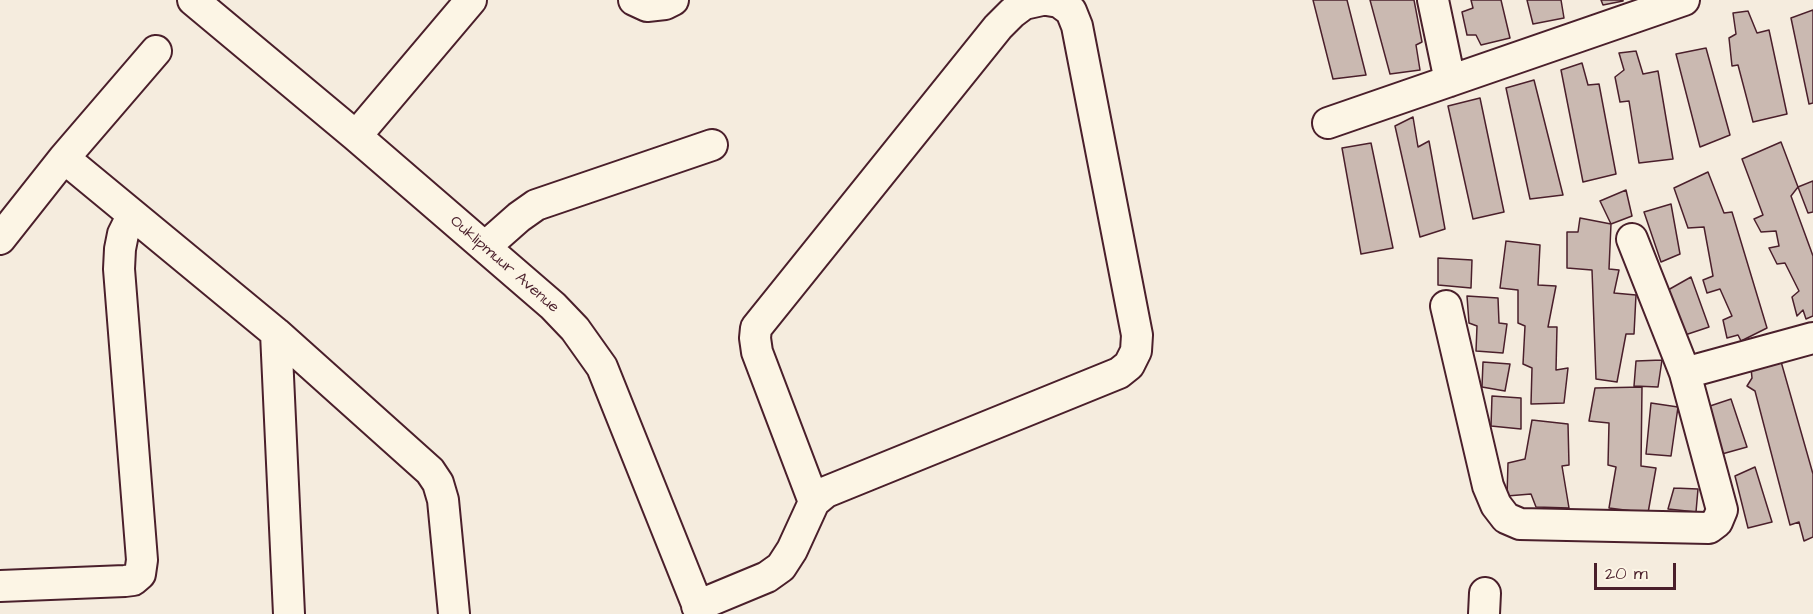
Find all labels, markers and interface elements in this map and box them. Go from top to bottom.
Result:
street label: Ouklipmuur Avenue [445,212,563,318]
scale bar [1597,551,1680,589]
text: 20 m [1605,561,1648,586]

